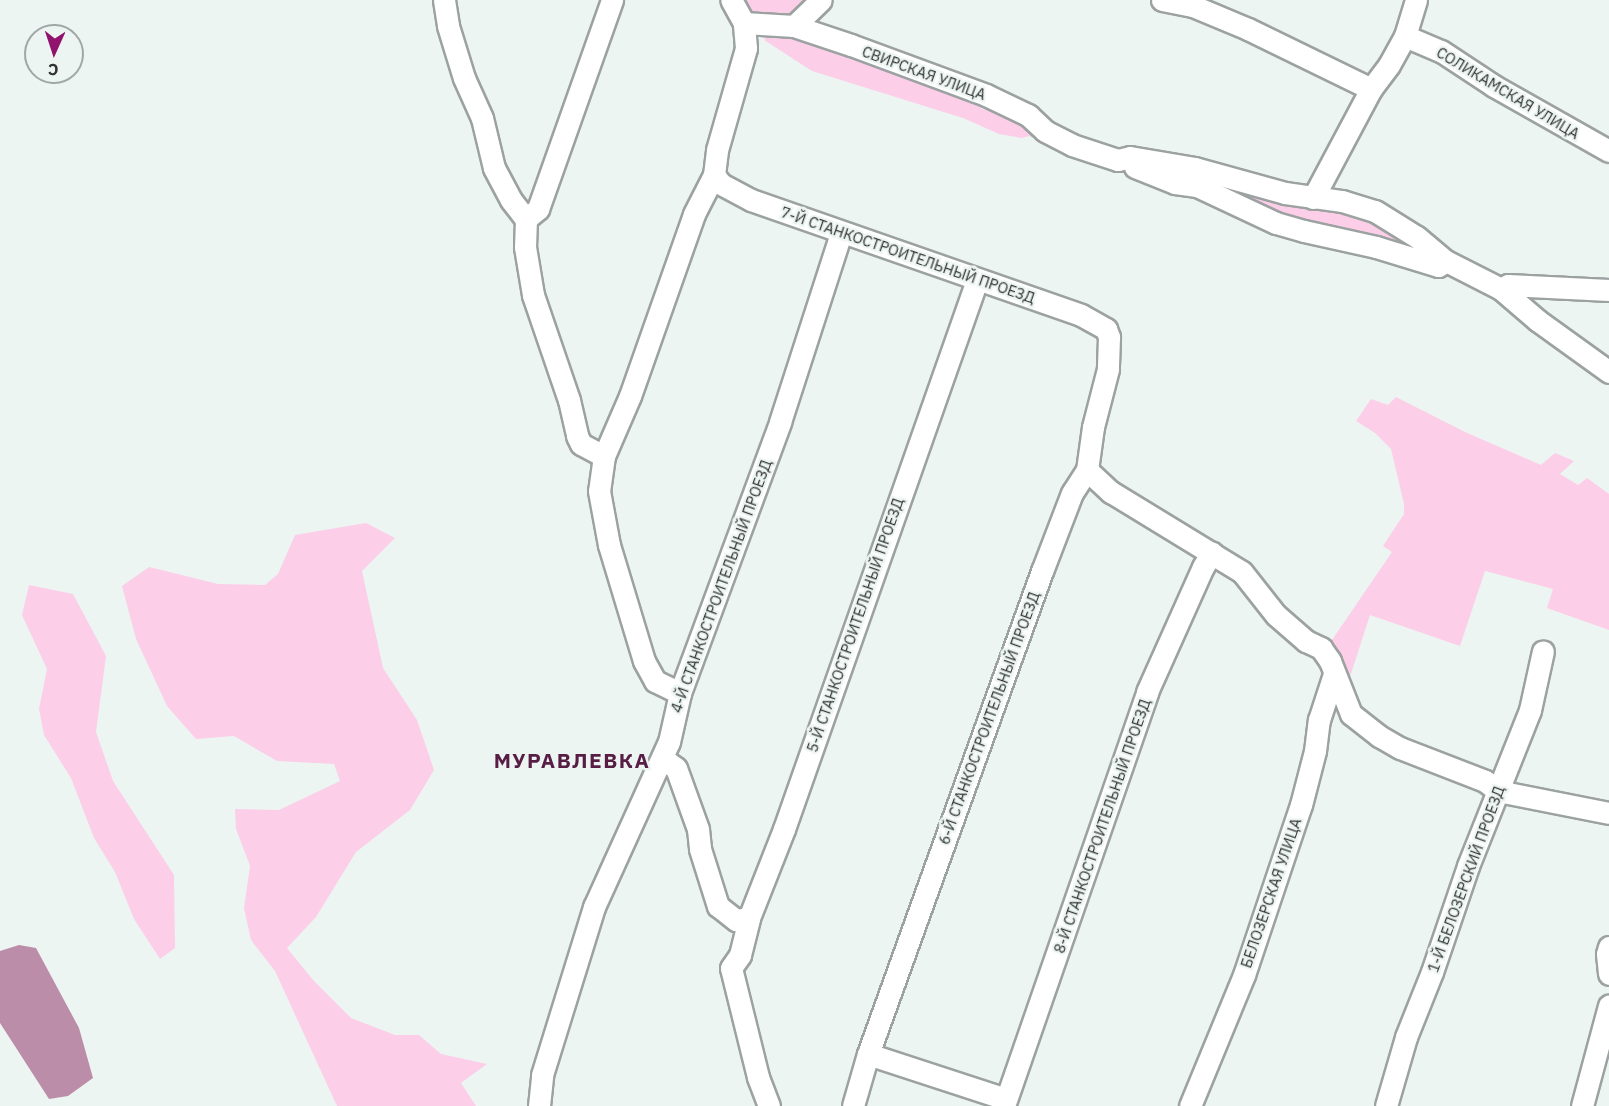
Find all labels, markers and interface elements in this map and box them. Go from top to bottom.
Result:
north arrow [24,24,84,84]
street label: СВИРСКАЯ УЛИЦА [860,42,988,104]
street label: СОЛИКАМСКАЯ УЛИЦА [1433,43,1583,143]
text: С [47,60,59,80]
street label: 7-Й СТАНКОСТРОИТЕЛЬНЫЙ ПРОЕЗД [778,203,1038,307]
street label: 4-Й СТАНКОСТРОИТЕЛЬНЫЙ ПРОЕЗД [667,457,775,715]
street label: 5-Й СТАНКОСТРОИТЕЛЬНЫЙ ПРОЕЗД [803,495,907,755]
street label: 6-Й СТАНКОСТРОИТЕЛЬНЫЙ ПРОЕЗД [935,589,1043,847]
street label: 8-Й СТАНКОСТРОИТЕЛЬНЫЙ ПРОЕЗД [1050,696,1154,956]
district label: МУРАВЛЕВКА [494,747,650,773]
street label: 1-Й БЕЛОЗЕРСКИЙ ПРОЕЗД [1424,783,1508,975]
street label: БЕЛОЗЕРСКАЯ УЛИЦА [1237,816,1305,970]

